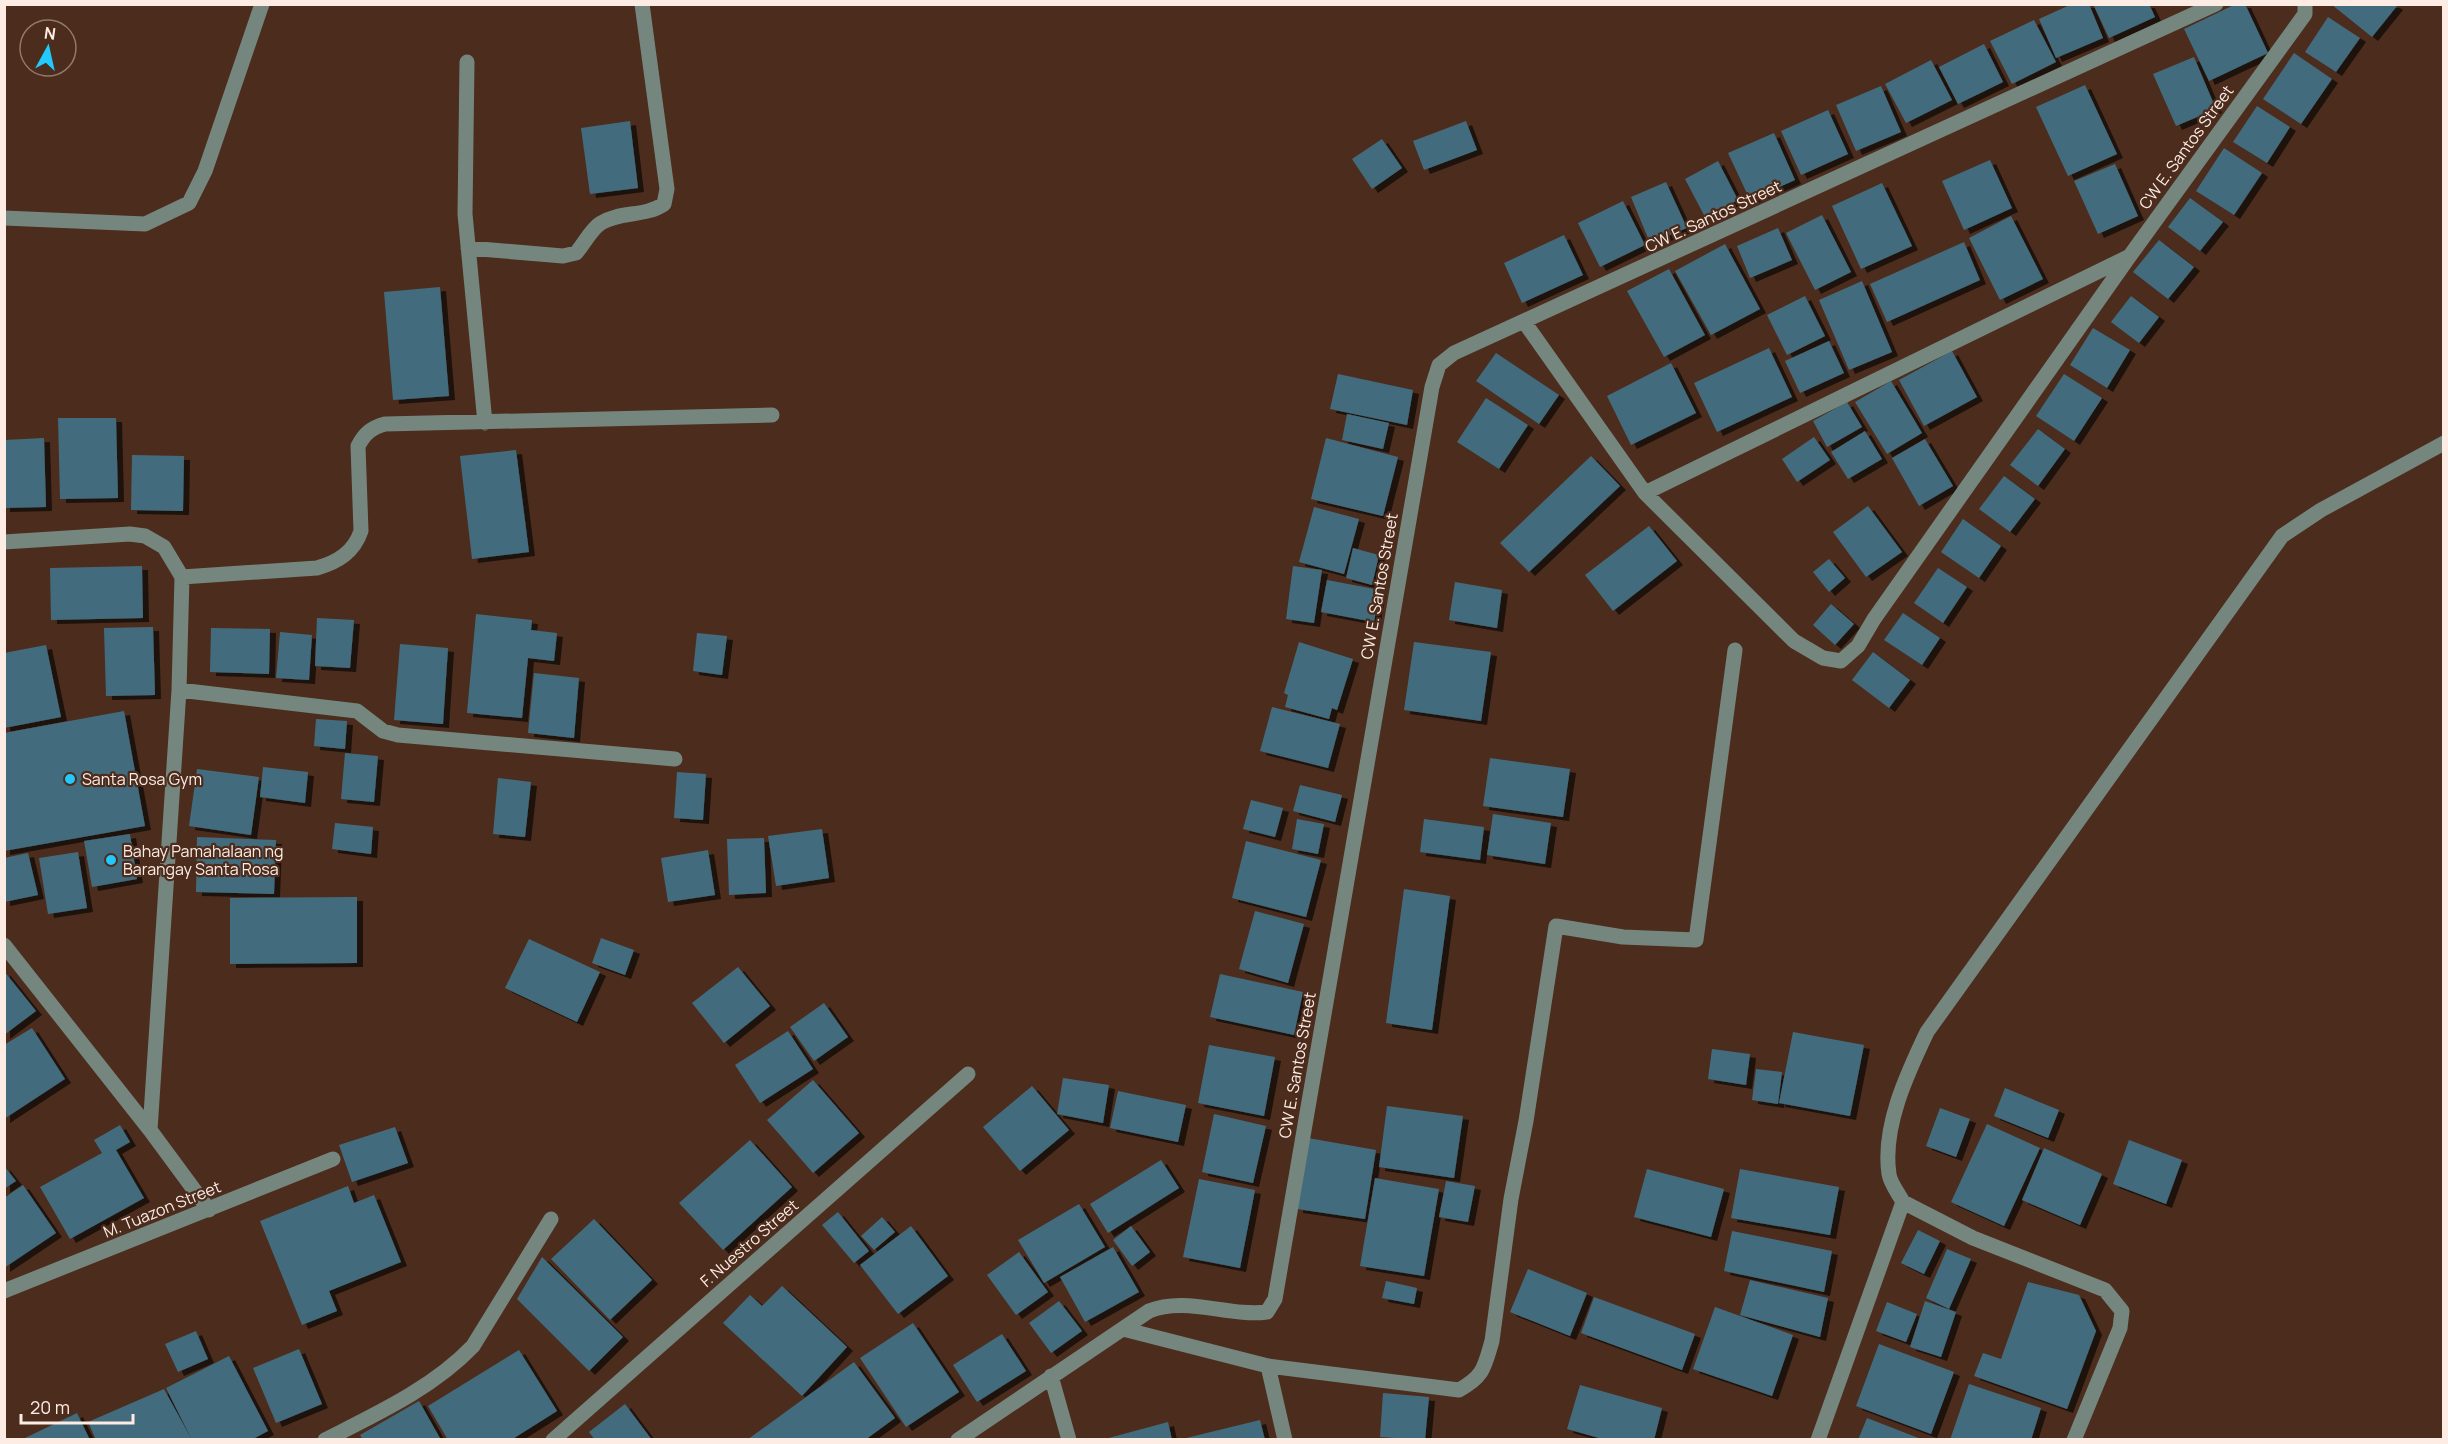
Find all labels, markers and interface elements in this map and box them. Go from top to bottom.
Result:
north arrow [18,18,78,78]
text: N [43,21,57,45]
street label: CW E. Santos Street [2134,81,2238,213]
street label: CW E. Santos Street [1641,175,1785,257]
street label: CW E. Santos Street [1355,511,1403,661]
place label: Santa Rosa Gym [82,768,202,790]
marker: Santa Rosa Gym [63,772,77,786]
place label: Bahay Pamahalaan ng Barangay Santa Rosa [123,840,283,880]
marker: Bahay Pamahalaan ng Barangay Santa Rosa [104,853,118,867]
street label: CW E. Santos Street [1273,990,1321,1140]
street label: M. Tuazon Street [100,1175,224,1243]
street label: F. Nuestro Street [695,1194,803,1292]
scale bar [21,1387,134,1425]
text: 20 m [30,1395,70,1419]

